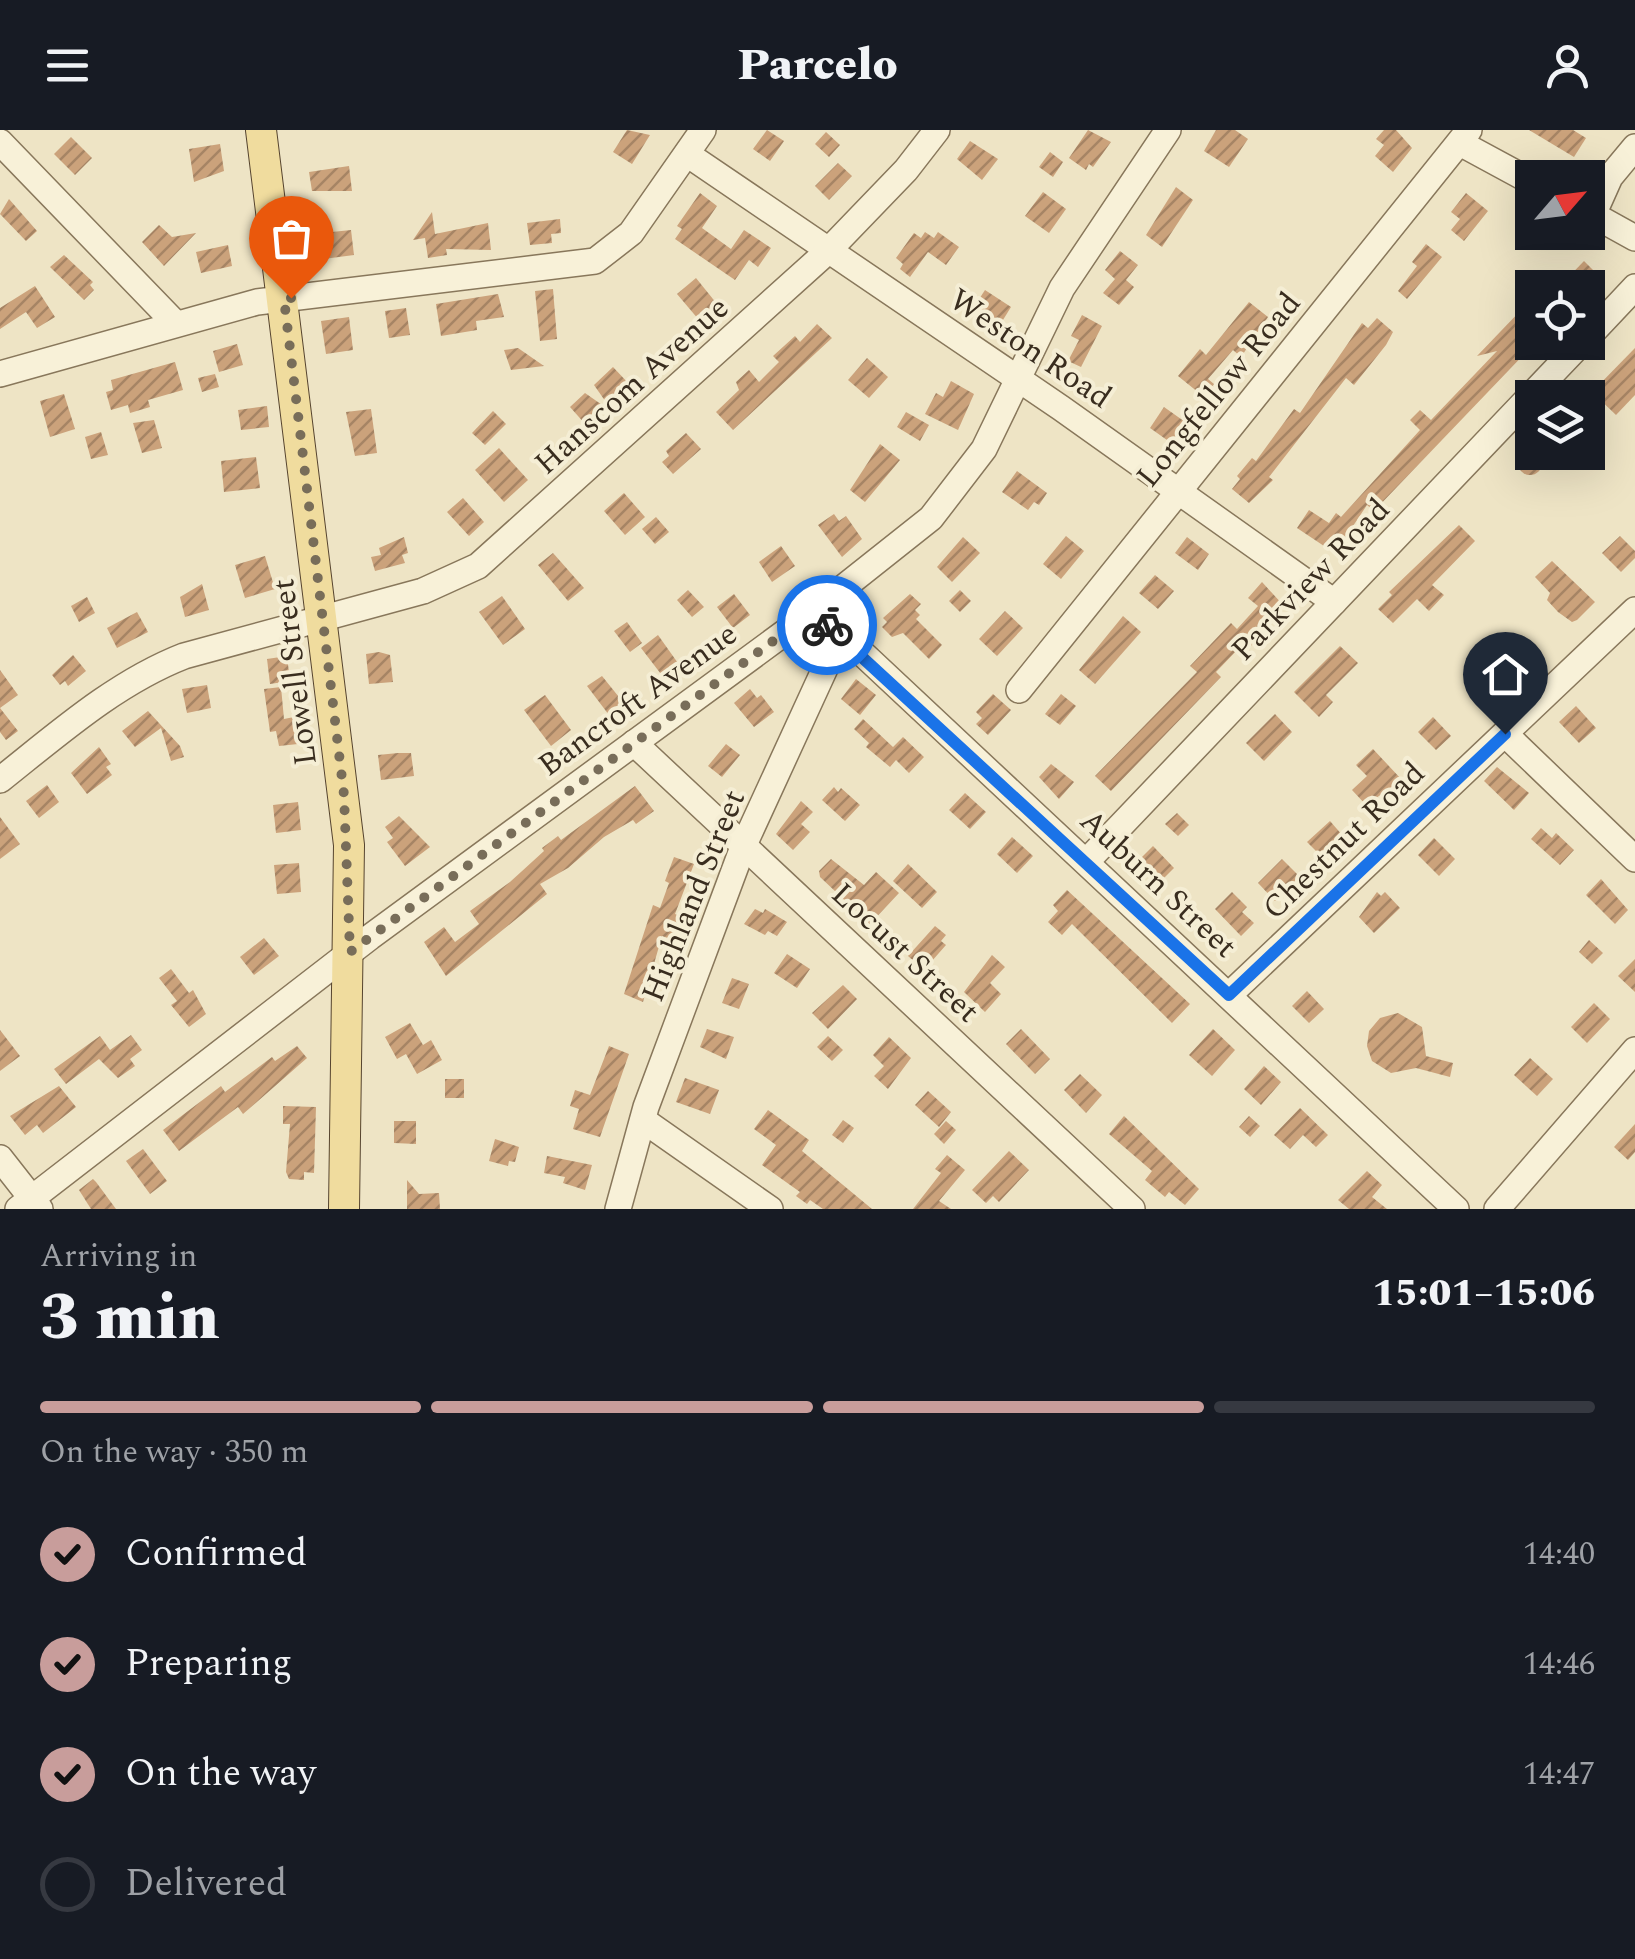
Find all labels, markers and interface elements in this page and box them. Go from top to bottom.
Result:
text: Parcelo [737,31,898,100]
icon: menu [40,38,95,93]
icon: person [1540,38,1595,93]
north arrow [1515,160,1605,250]
map controls [1515,160,1605,470]
pin [249,196,334,299]
icon: bag [264,211,319,266]
button: locate [1515,270,1605,360]
street label: Weston Road [939,276,1121,422]
street label: Longfellow Road [1124,281,1314,499]
street label: Hanscom Avenue [524,285,740,487]
button: layers [1515,380,1605,470]
street label: Parkview Road [1220,487,1402,673]
courier [777,575,877,675]
street label: Lowell Street [259,576,331,768]
icon: bike [800,598,855,653]
street label: Bancroft Avenue [528,611,748,789]
pin [1463,632,1548,735]
icon: home [1478,647,1533,702]
street label: Chestnut Road [1251,750,1437,932]
street label: Highland Street [629,782,759,1010]
street label: Auburn Street [1068,798,1248,970]
street label: Locust Street [820,871,990,1035]
text: Arriving in [40,1232,197,1281]
text: 15:01–15:06 [1372,1265,1595,1323]
text: 3 min [40,1269,220,1368]
text: On the way · 350 m [40,1428,308,1477]
text: Confirmed [125,1525,307,1583]
icon: check [40,1527,95,1582]
text: 14:40 [1523,1530,1595,1579]
text: Preparing [125,1635,292,1693]
icon: check [40,1637,95,1692]
text: 14:46 [1523,1640,1595,1689]
text: On the way [125,1745,316,1803]
icon: check [40,1747,95,1802]
text: 14:47 [1523,1750,1595,1799]
text: Delivered [125,1855,287,1913]

